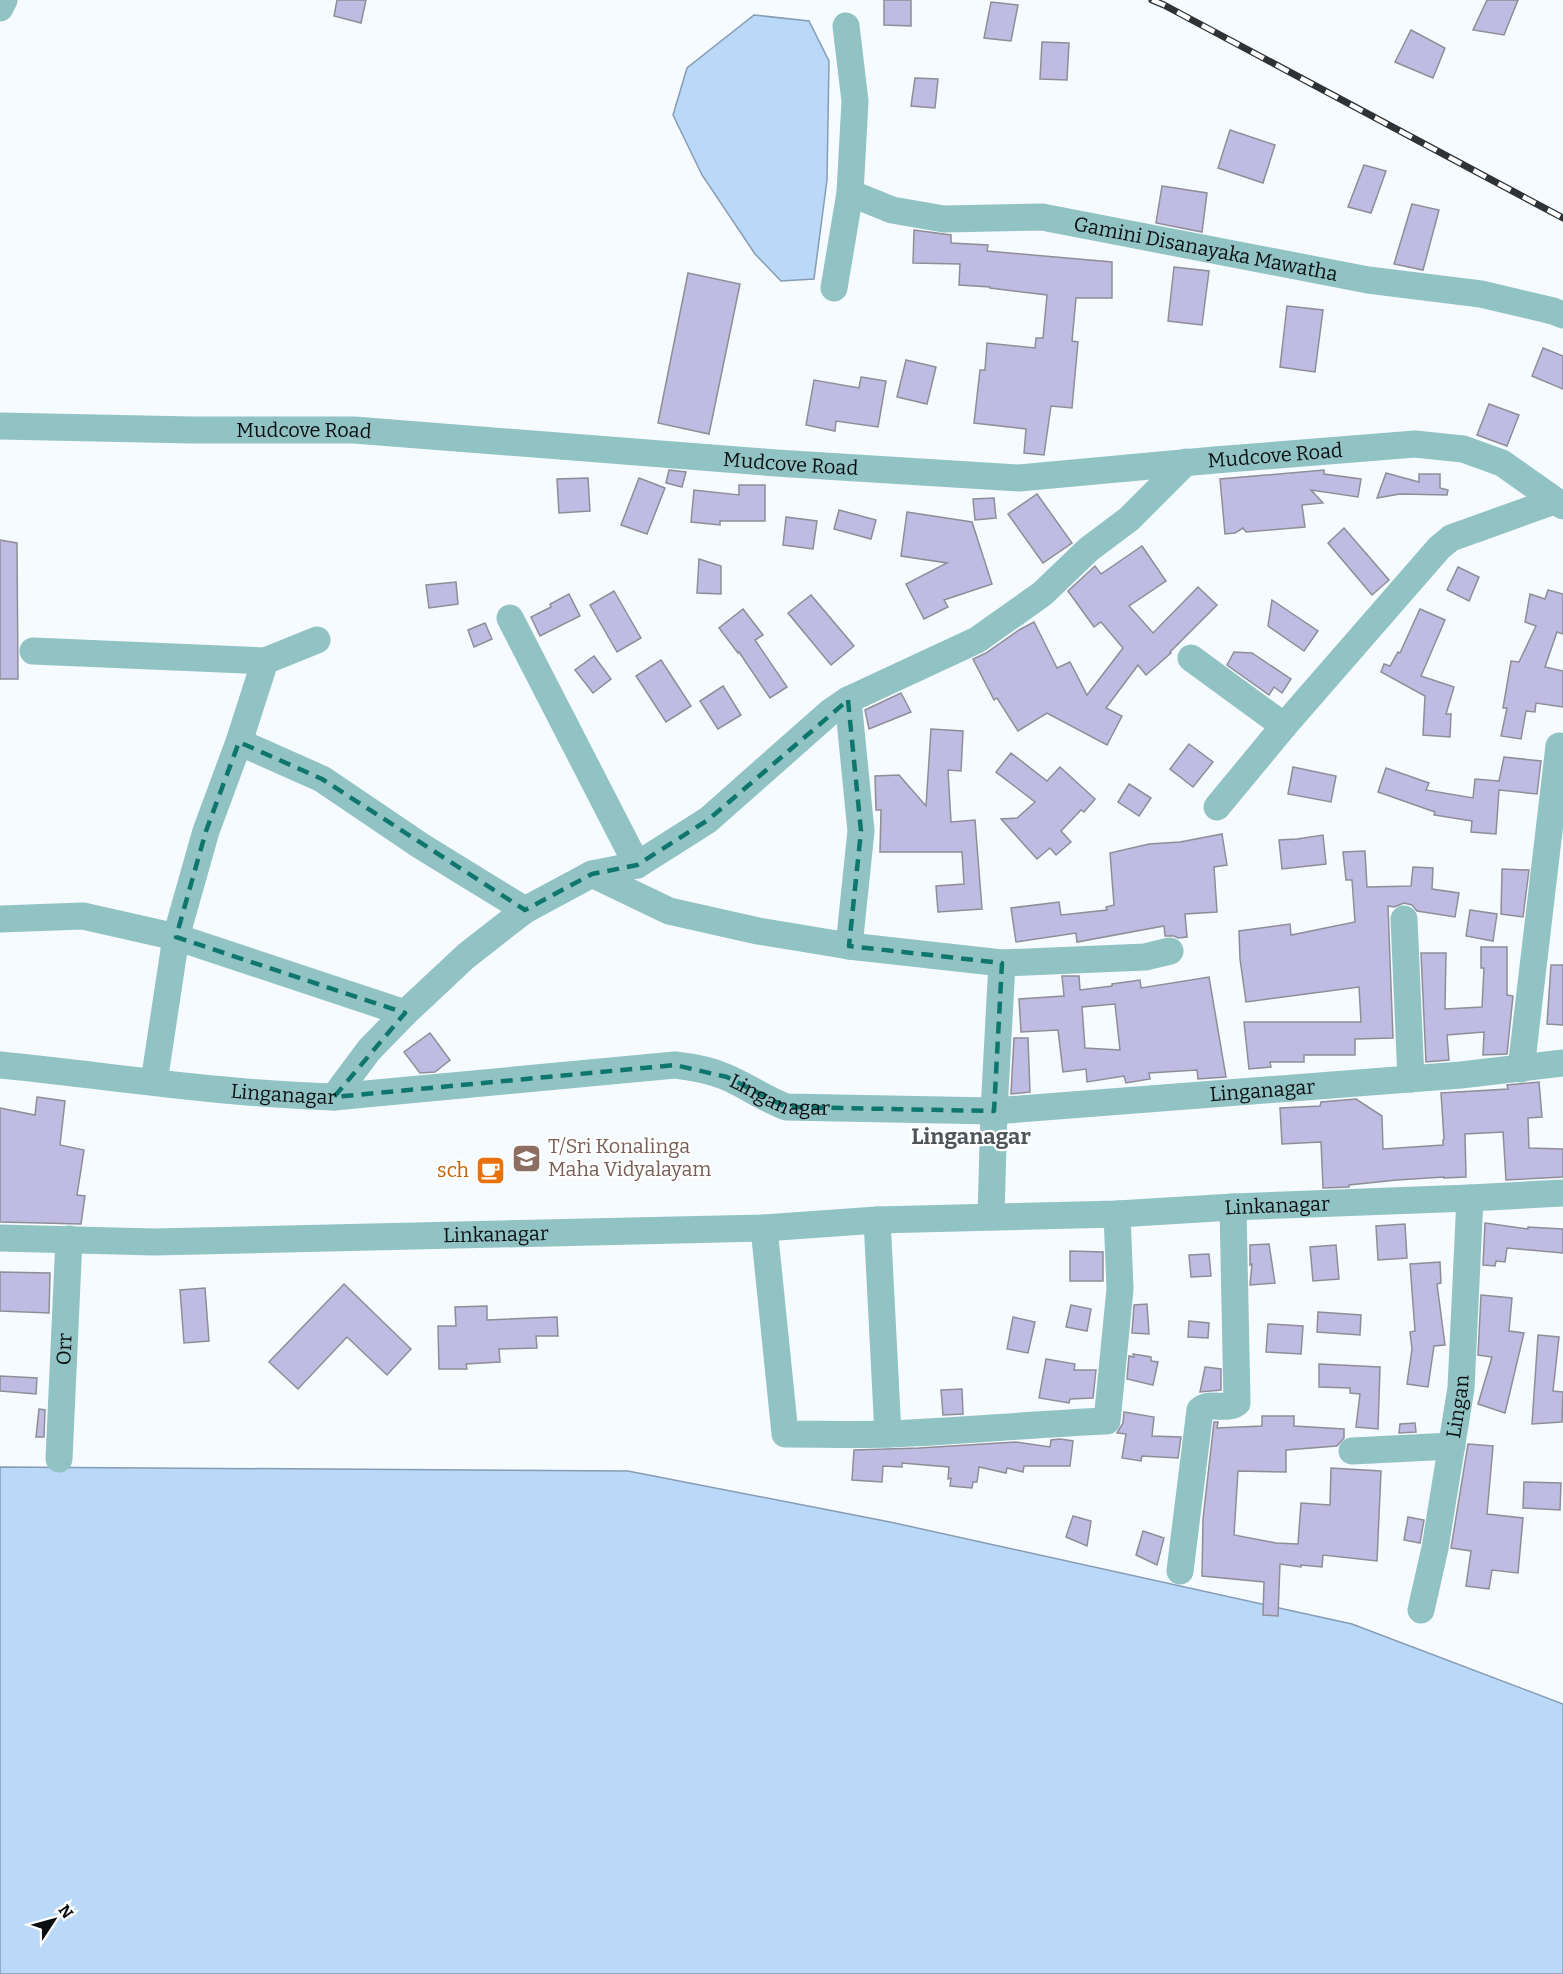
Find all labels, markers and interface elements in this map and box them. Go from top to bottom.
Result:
street label: Gamini Disanayaka Mawatha [1072,211,1340,286]
street label: Mudcove Road [236,418,373,443]
street label: Mudcove Road [1207,438,1344,473]
street label: Mudcove Road [722,447,859,480]
street label: Linganagar [726,1068,830,1120]
street label: Linganagar [1209,1074,1316,1106]
street label: Linganagar [230,1079,337,1109]
district label: Linganagar [911,1123,1031,1150]
place label: T/Sri Konalinga Maha Vidyalayam [548,1134,711,1181]
school or university icon: T/Sri Konalinga Maha Vidyalayam [511,1142,543,1174]
cafe icon: sch [474,1154,506,1186]
place label: sch [437,1158,470,1182]
street label: Linkanagar [1224,1191,1331,1219]
street label: Linkanagar [443,1221,549,1247]
street label: Orr [51,1332,77,1366]
street label: Lingan [1441,1374,1474,1440]
north arrow [24,1890,84,1950]
text: N [54,1901,77,1922]

